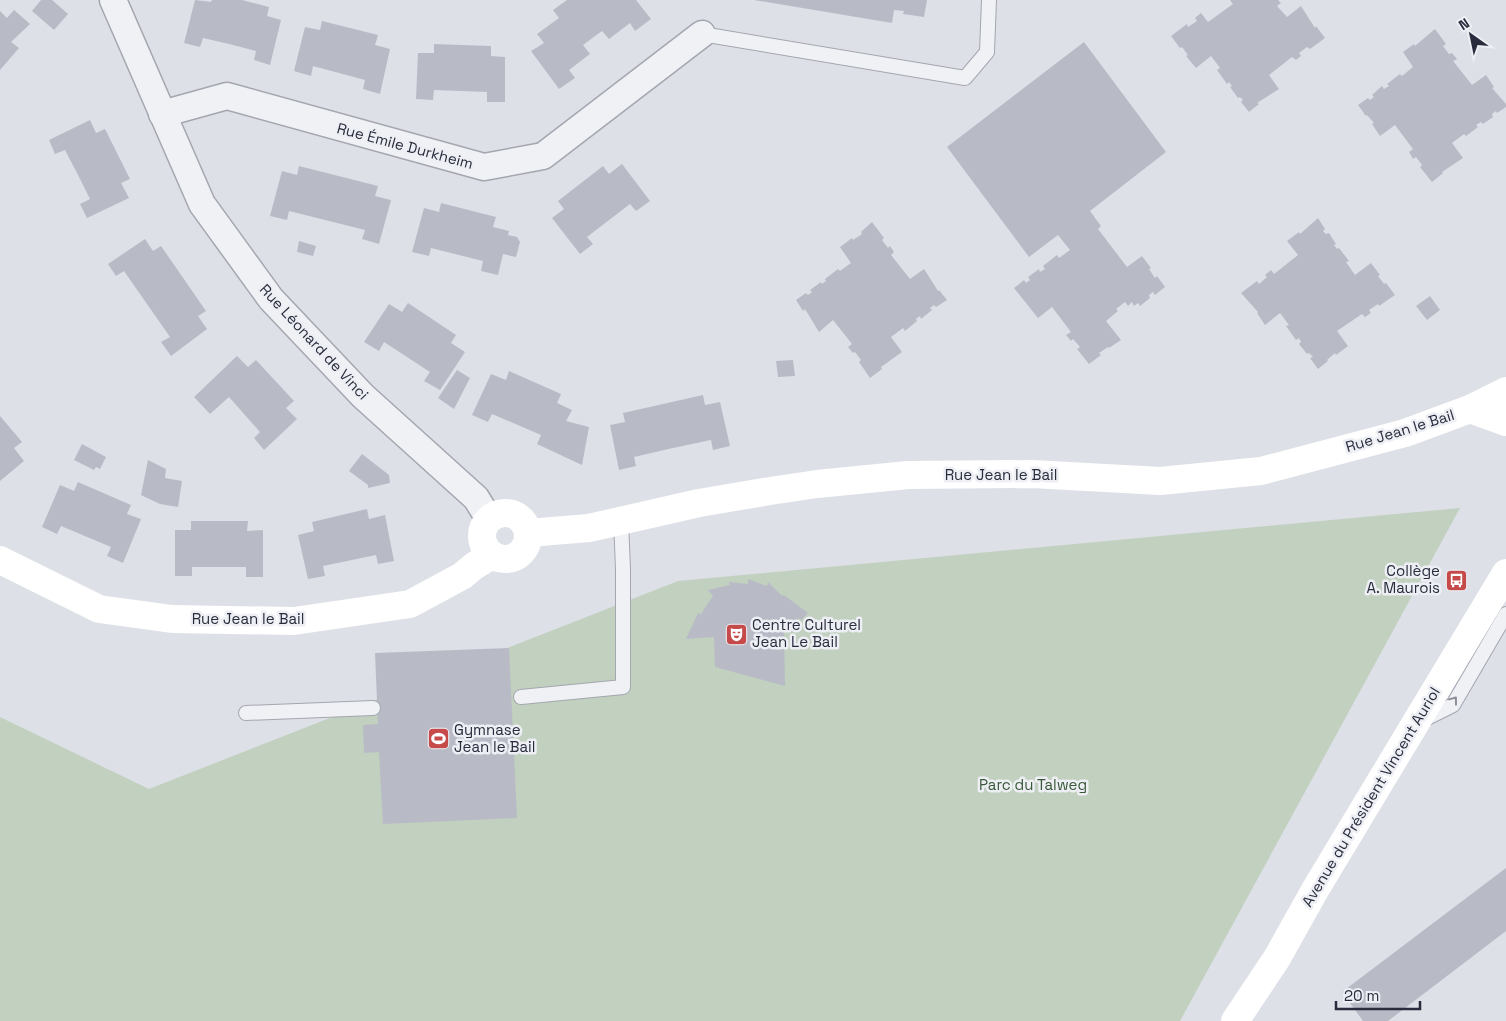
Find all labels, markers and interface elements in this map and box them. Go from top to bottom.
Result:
north arrow [1446,10,1496,60]
text: N [1455,14,1473,34]
street label: Rue Émile Durkheim [335,118,475,173]
street label: Rue Léonard de Vinci [256,280,373,403]
street label: Rue Jean le Bail [1343,405,1457,456]
street label: Rue Jean le Bail [945,465,1057,484]
place label: Collège A. Maurois [1367,561,1440,597]
bus stop icon: Collège A. Maurois [1444,568,1468,592]
street label: Rue Jean le Bail [192,609,304,628]
place label: Centre Culturel Jean Le Bail [752,615,861,651]
theatre icon: Centre Culturel Jean Le Bail [724,622,748,646]
street label: Avenue du Président Vincent Auriol [1297,683,1444,910]
one-way arrow [1449,697,1457,706]
place label: Gymnase Jean le Bail [454,720,535,756]
sports icon: Gymnase Jean le Bail [426,727,450,751]
park label: Parc du Talweg [979,775,1087,794]
scale bar [1336,978,1420,1010]
text: 20 m [1344,986,1379,1005]

